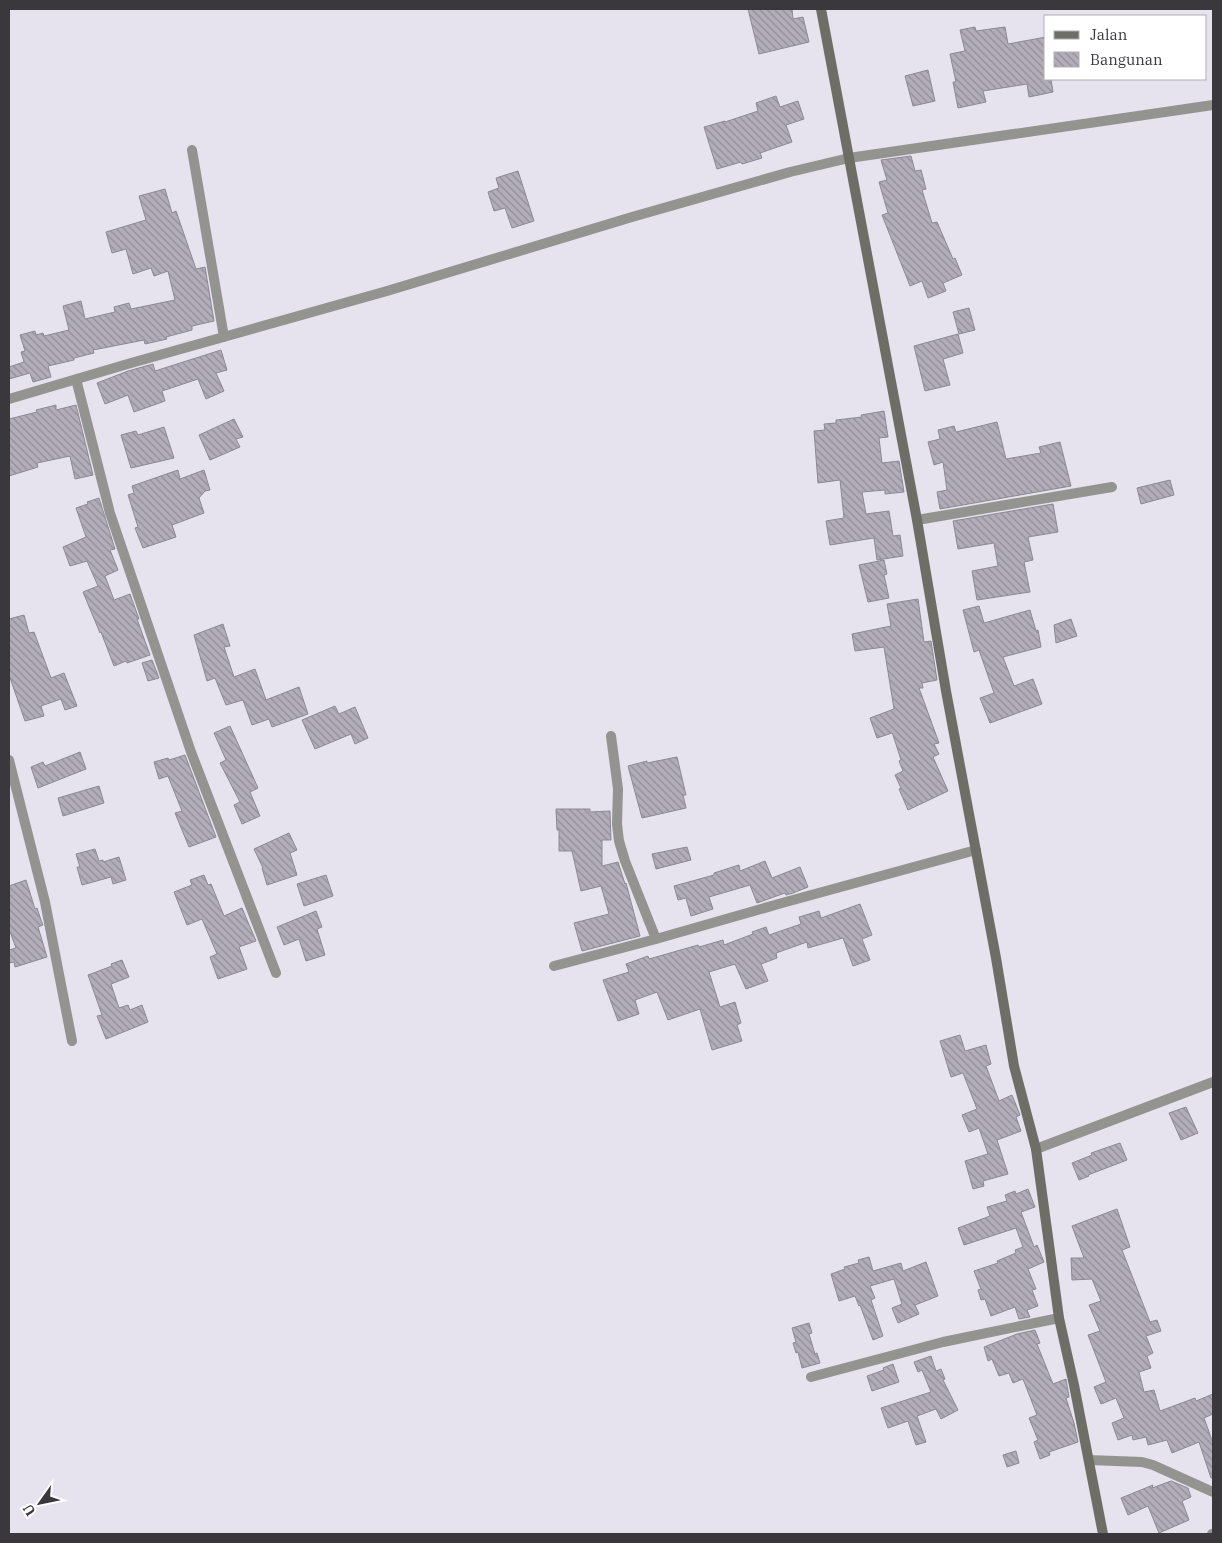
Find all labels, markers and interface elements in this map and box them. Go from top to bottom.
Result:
legend [1044,15,1207,80]
text: Jalan [1090,25,1128,44]
text: Bangunan [1090,50,1163,69]
north arrow [15,1478,65,1528]
text: U [18,1500,40,1520]

